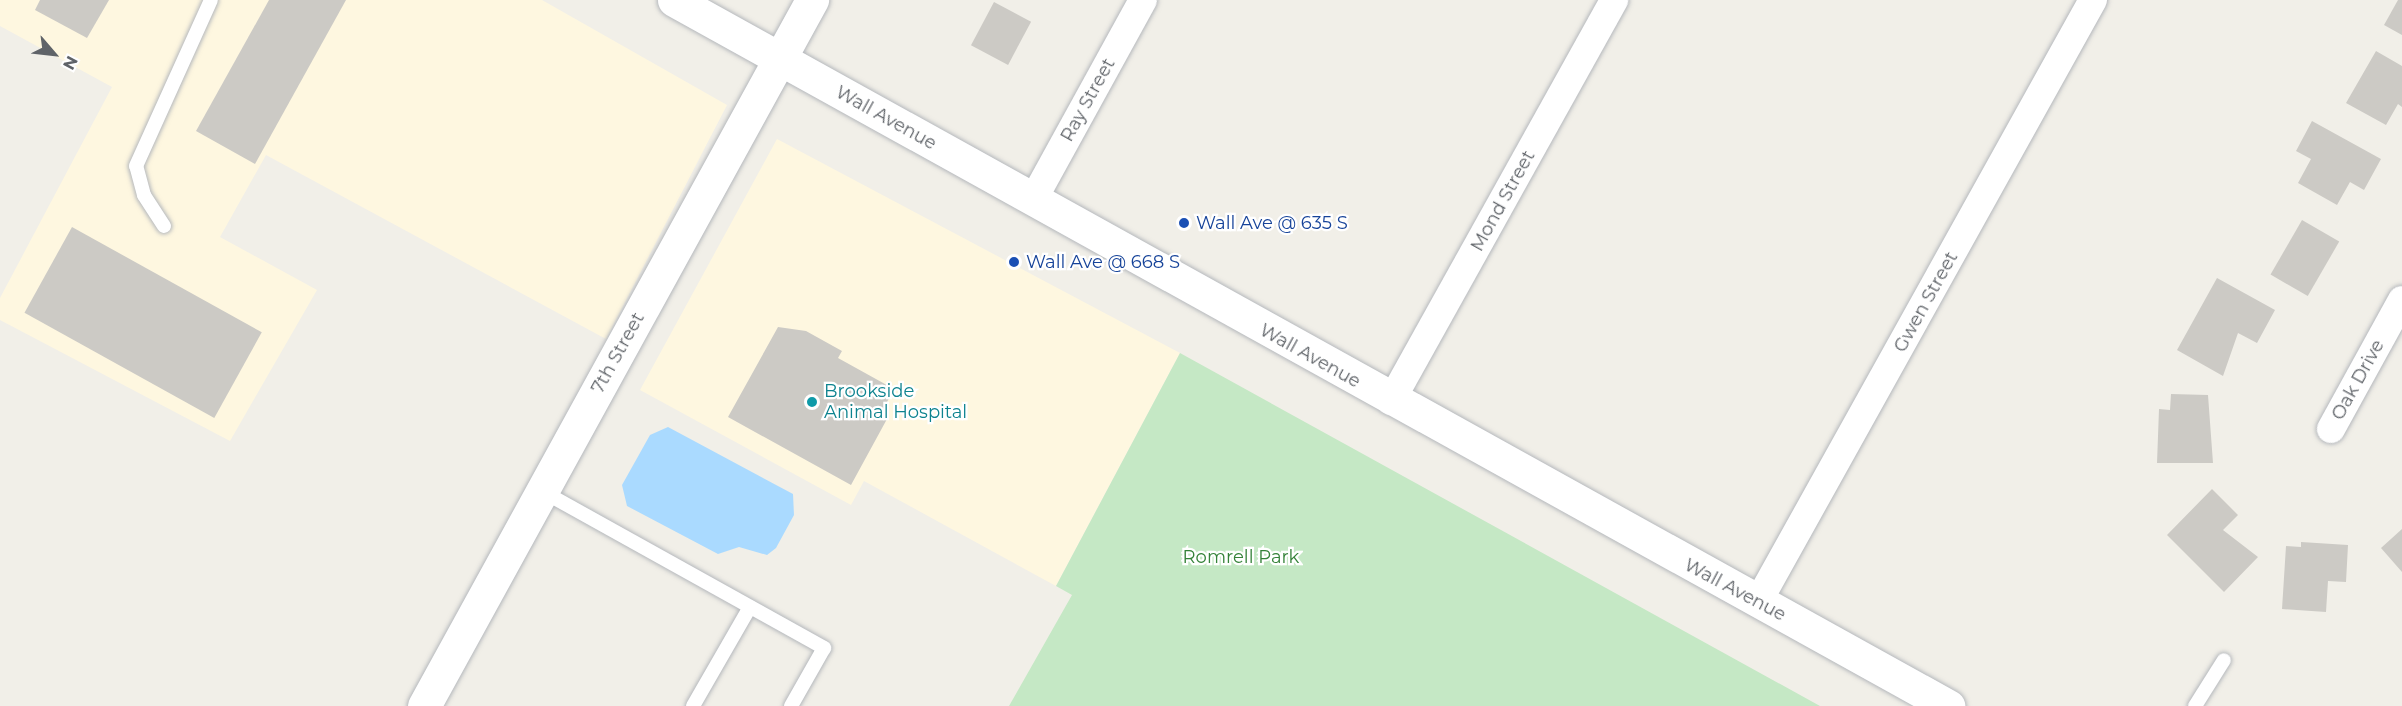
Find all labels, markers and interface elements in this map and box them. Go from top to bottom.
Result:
north arrow [24,24,84,84]
text: N [59,53,82,73]
street label: Ray Street [1056,54,1120,146]
street label: Wall Avenue [832,81,940,155]
street label: Mond Street [1466,147,1540,255]
place label: Wall Ave @ 635 S [1196,212,1348,234]
marker: Wall Ave @ 635 S [1177,216,1191,230]
street label: Gwen Street [1889,248,1963,356]
place label: Wall Ave @ 668 S [1026,251,1180,273]
marker: Wall Ave @ 668 S [1007,255,1021,269]
street label: 7th Street [587,309,649,397]
street label: Wall Avenue [1256,319,1364,393]
street label: Oak Drive [2327,336,2389,424]
place label: Brookside Animal Hospital [824,381,967,424]
marker: Brookside Animal Hospital [805,395,819,409]
park label: Romrell Park [1183,546,1299,568]
street label: Wall Avenue [1681,554,1789,626]

